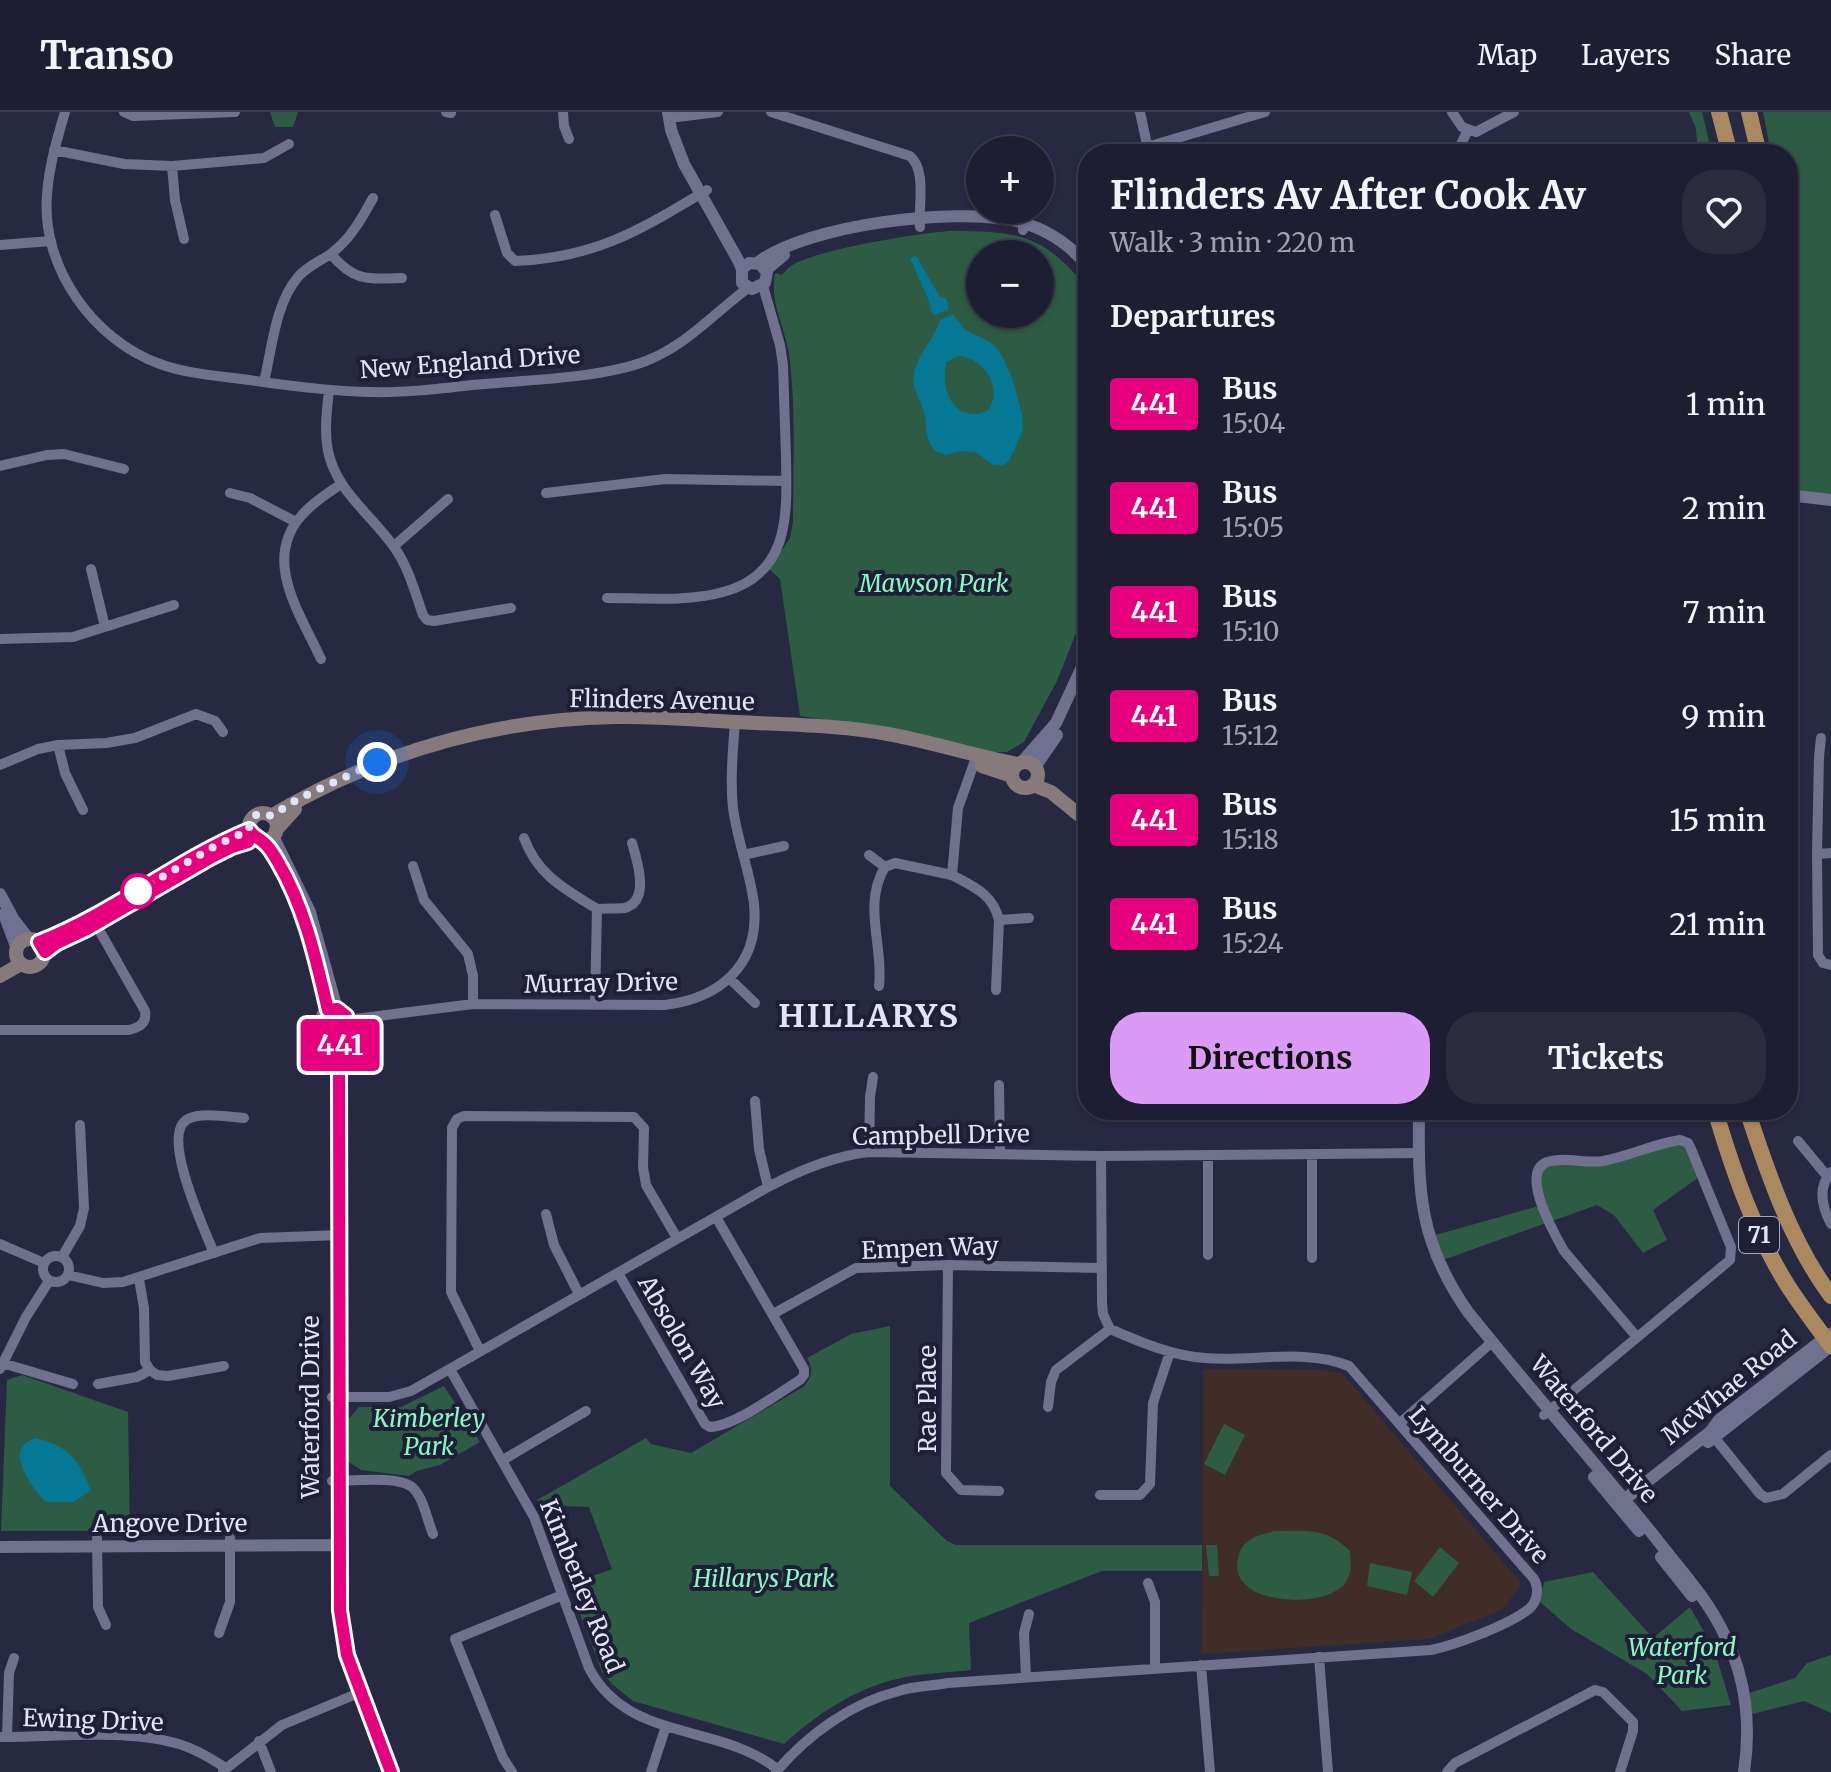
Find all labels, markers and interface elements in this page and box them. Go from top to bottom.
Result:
text: Transo [40,32,174,79]
text: Map [1477,37,1537,73]
text: Layers [1581,37,1670,73]
text: Share [1714,37,1791,73]
map controls [966,136,1054,328]
button: + [966,136,1054,224]
button: heart [1682,170,1766,254]
text: Flinders Av After Cook Av [1110,172,1586,219]
text: Walk · 3 min · 220 m [1110,226,1355,259]
button: − [966,240,1054,328]
text: Departures [1110,297,1276,335]
street label: New England Drive [359,339,581,385]
text: Bus [1222,369,1278,407]
text: 1 min [1686,385,1766,423]
text: 441 [1131,386,1177,422]
text: 15:04 [1222,407,1285,440]
text: Bus [1222,473,1278,511]
text: 2 min [1682,489,1766,527]
text: 441 [1131,490,1177,526]
text: 15:05 [1222,511,1284,544]
park label: Mawson Park [858,568,1009,599]
text: Bus [1222,577,1278,615]
text: 7 min [1682,593,1766,631]
text: 441 [1131,594,1177,630]
text: 15:10 [1222,615,1280,648]
text: Bus [1222,681,1278,719]
street label: Flinders Avenue [569,683,755,717]
text: 9 min [1681,697,1766,735]
text: 441 [1131,698,1177,734]
text: 15:12 [1222,719,1279,752]
your location [357,742,397,782]
text: Bus [1222,785,1278,823]
text: 15 min [1669,801,1766,839]
text: 441 [1131,802,1177,838]
text: 15:18 [1222,823,1279,856]
unlabelled marker [121,874,155,908]
text: Bus [1222,889,1278,927]
text: 21 min [1669,905,1766,943]
text: 441 [1131,906,1177,942]
text: 15:24 [1222,927,1283,960]
street label: Murray Drive [524,966,678,1000]
district label: HILLARYS [778,996,960,1036]
button: Directions [1110,1012,1430,1104]
button: Tickets [1446,1012,1766,1104]
line badge: 441 [294,1019,386,1071]
text: 441 [317,1027,363,1063]
street label: Campbell Drive [852,1118,1030,1152]
road number: 71 [1739,1217,1779,1253]
street label: Empen Way [861,1230,999,1266]
street label: Absolon Way [631,1269,733,1414]
street label: Waterford Drive [295,1315,326,1500]
street label: McWhae Road [1655,1323,1803,1451]
street label: Rae Place [912,1345,943,1453]
street label: Waterford Drive [1523,1348,1665,1509]
street label: Lymburner Drive [1402,1400,1556,1570]
park label: Kimberley Park [372,1403,485,1462]
street label: Kimberley Road [533,1495,631,1677]
street label: Angove Drive [92,1508,247,1539]
park label: Hillarys Park [692,1563,835,1594]
park label: Waterford Park [1628,1632,1736,1691]
street label: Ewing Drive [22,1702,164,1738]

